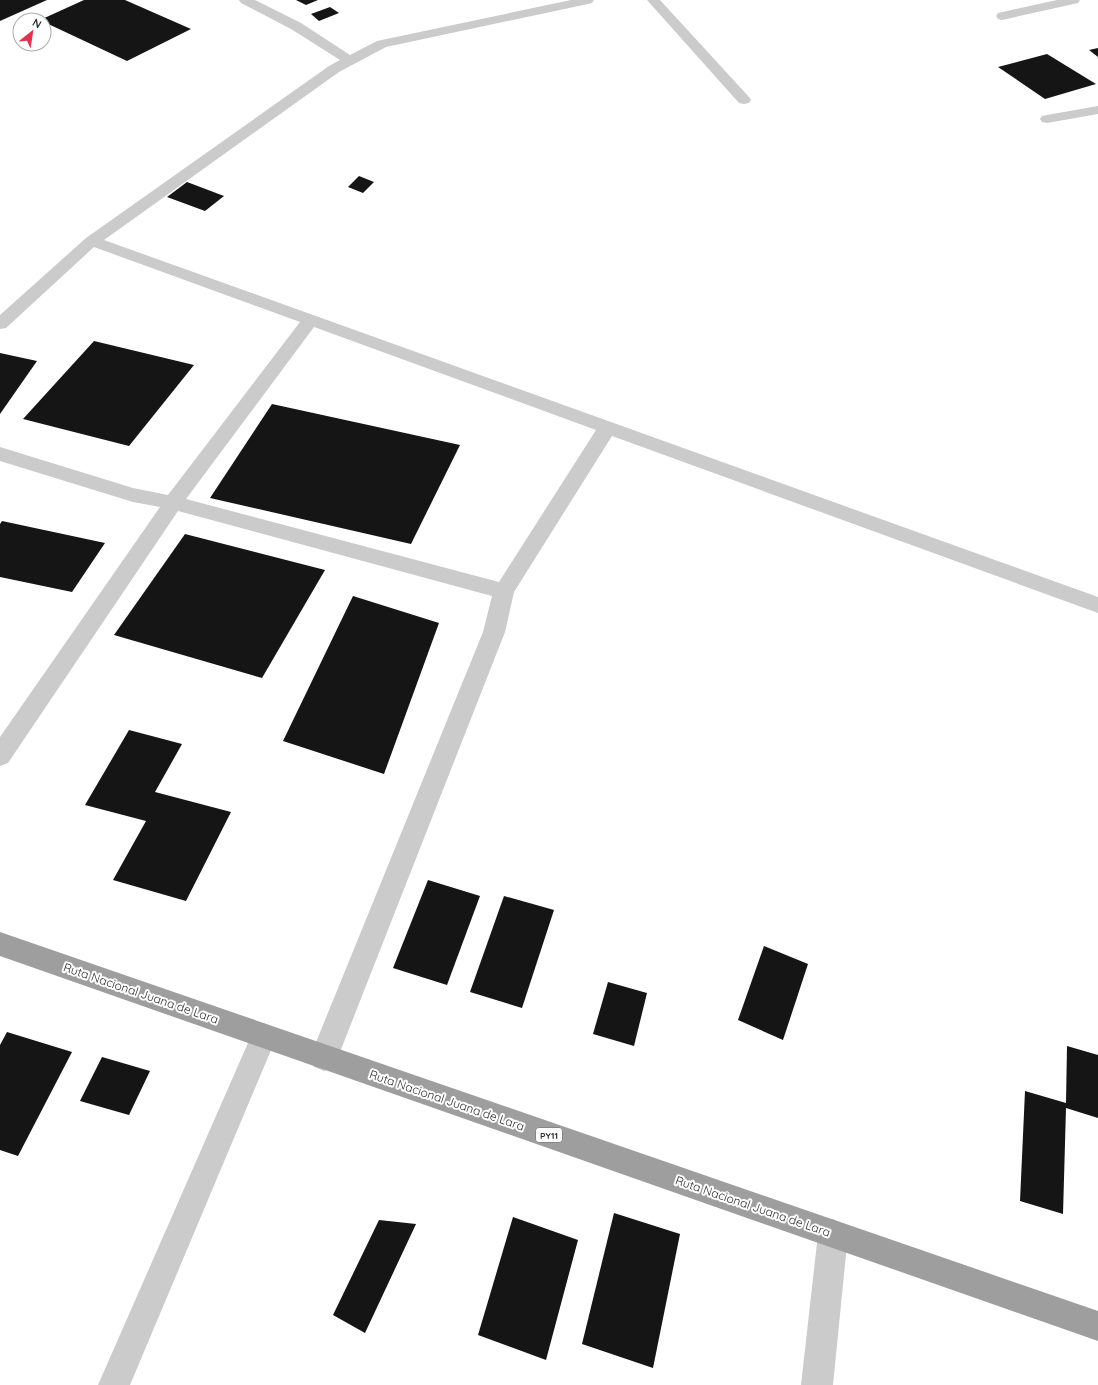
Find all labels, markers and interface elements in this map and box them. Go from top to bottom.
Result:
north arrow [12,12,52,52]
text: N [30,15,44,31]
street label: Ruta Nacional Juana de Lara [62,959,220,1027]
street label: Ruta Nacional Juana de Lara [368,1066,526,1134]
road number: PY11 [536,1128,562,1142]
street label: Ruta Nacional Juana de Lara [674,1172,832,1240]

